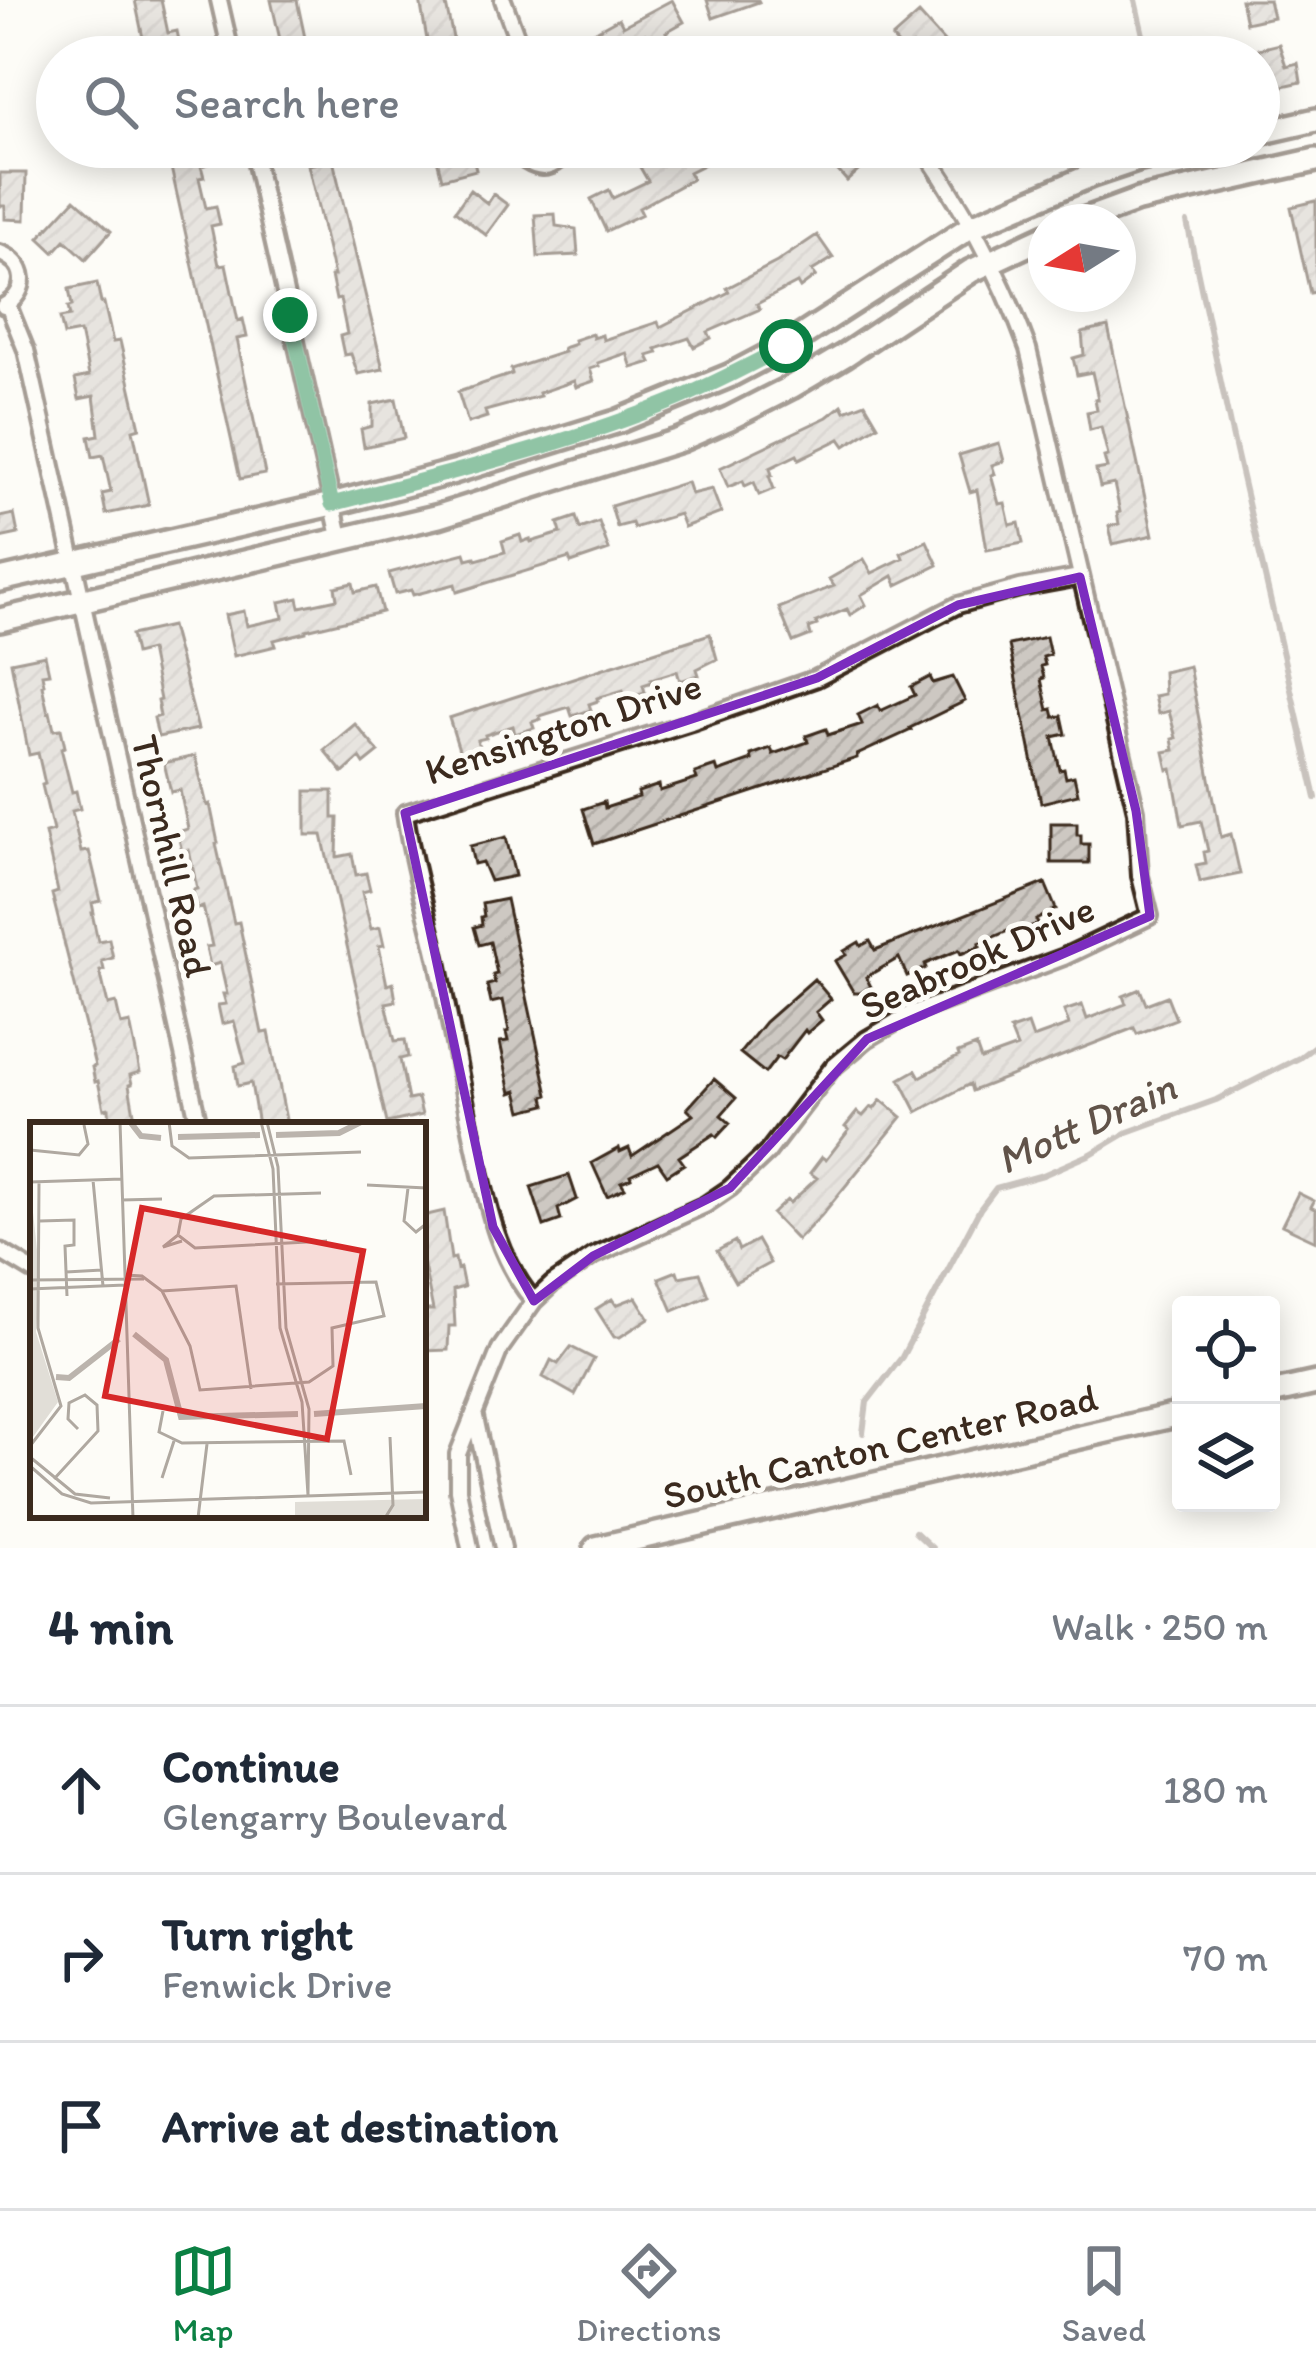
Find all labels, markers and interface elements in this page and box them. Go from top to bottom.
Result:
search box [36,36,1280,168]
icon: search [78,69,144,135]
text: Search here [174,75,400,129]
north arrow [1028,204,1136,312]
route end [263,288,317,342]
route start [759,319,813,373]
street label: Kensington Drive [419,661,707,795]
street label: Thornhill Road [121,731,223,982]
street label: Seabrook Drive [853,884,1101,1030]
water label: Mott Drain [988,1061,1184,1185]
inset map [30,1122,426,1518]
map controls [1172,1296,1280,1512]
button: locate [1172,1296,1280,1404]
street label: South Canton Center Road [658,1373,1102,1519]
button: layers [1172,1404,1280,1512]
text: 4 min [48,1596,173,1657]
text: Walk · 250 m [1051,1603,1268,1650]
text: Continue [162,1739,340,1793]
icon: ahead [48,1757,114,1823]
text: 180 m [1163,1766,1268,1813]
text: Glengarry Boulevard [162,1793,507,1840]
text: Turn right [162,1907,353,1961]
icon: right [48,1925,114,1991]
text: 70 m [1183,1934,1268,1981]
text: Fenwick Drive [162,1961,392,2008]
icon: arrive [48,2093,114,2159]
text: Arrive at destination [162,2099,558,2153]
tab: Map [170,2238,236,2349]
tab: Directions [576,2238,721,2349]
tab: Saved [1062,2238,1146,2349]

